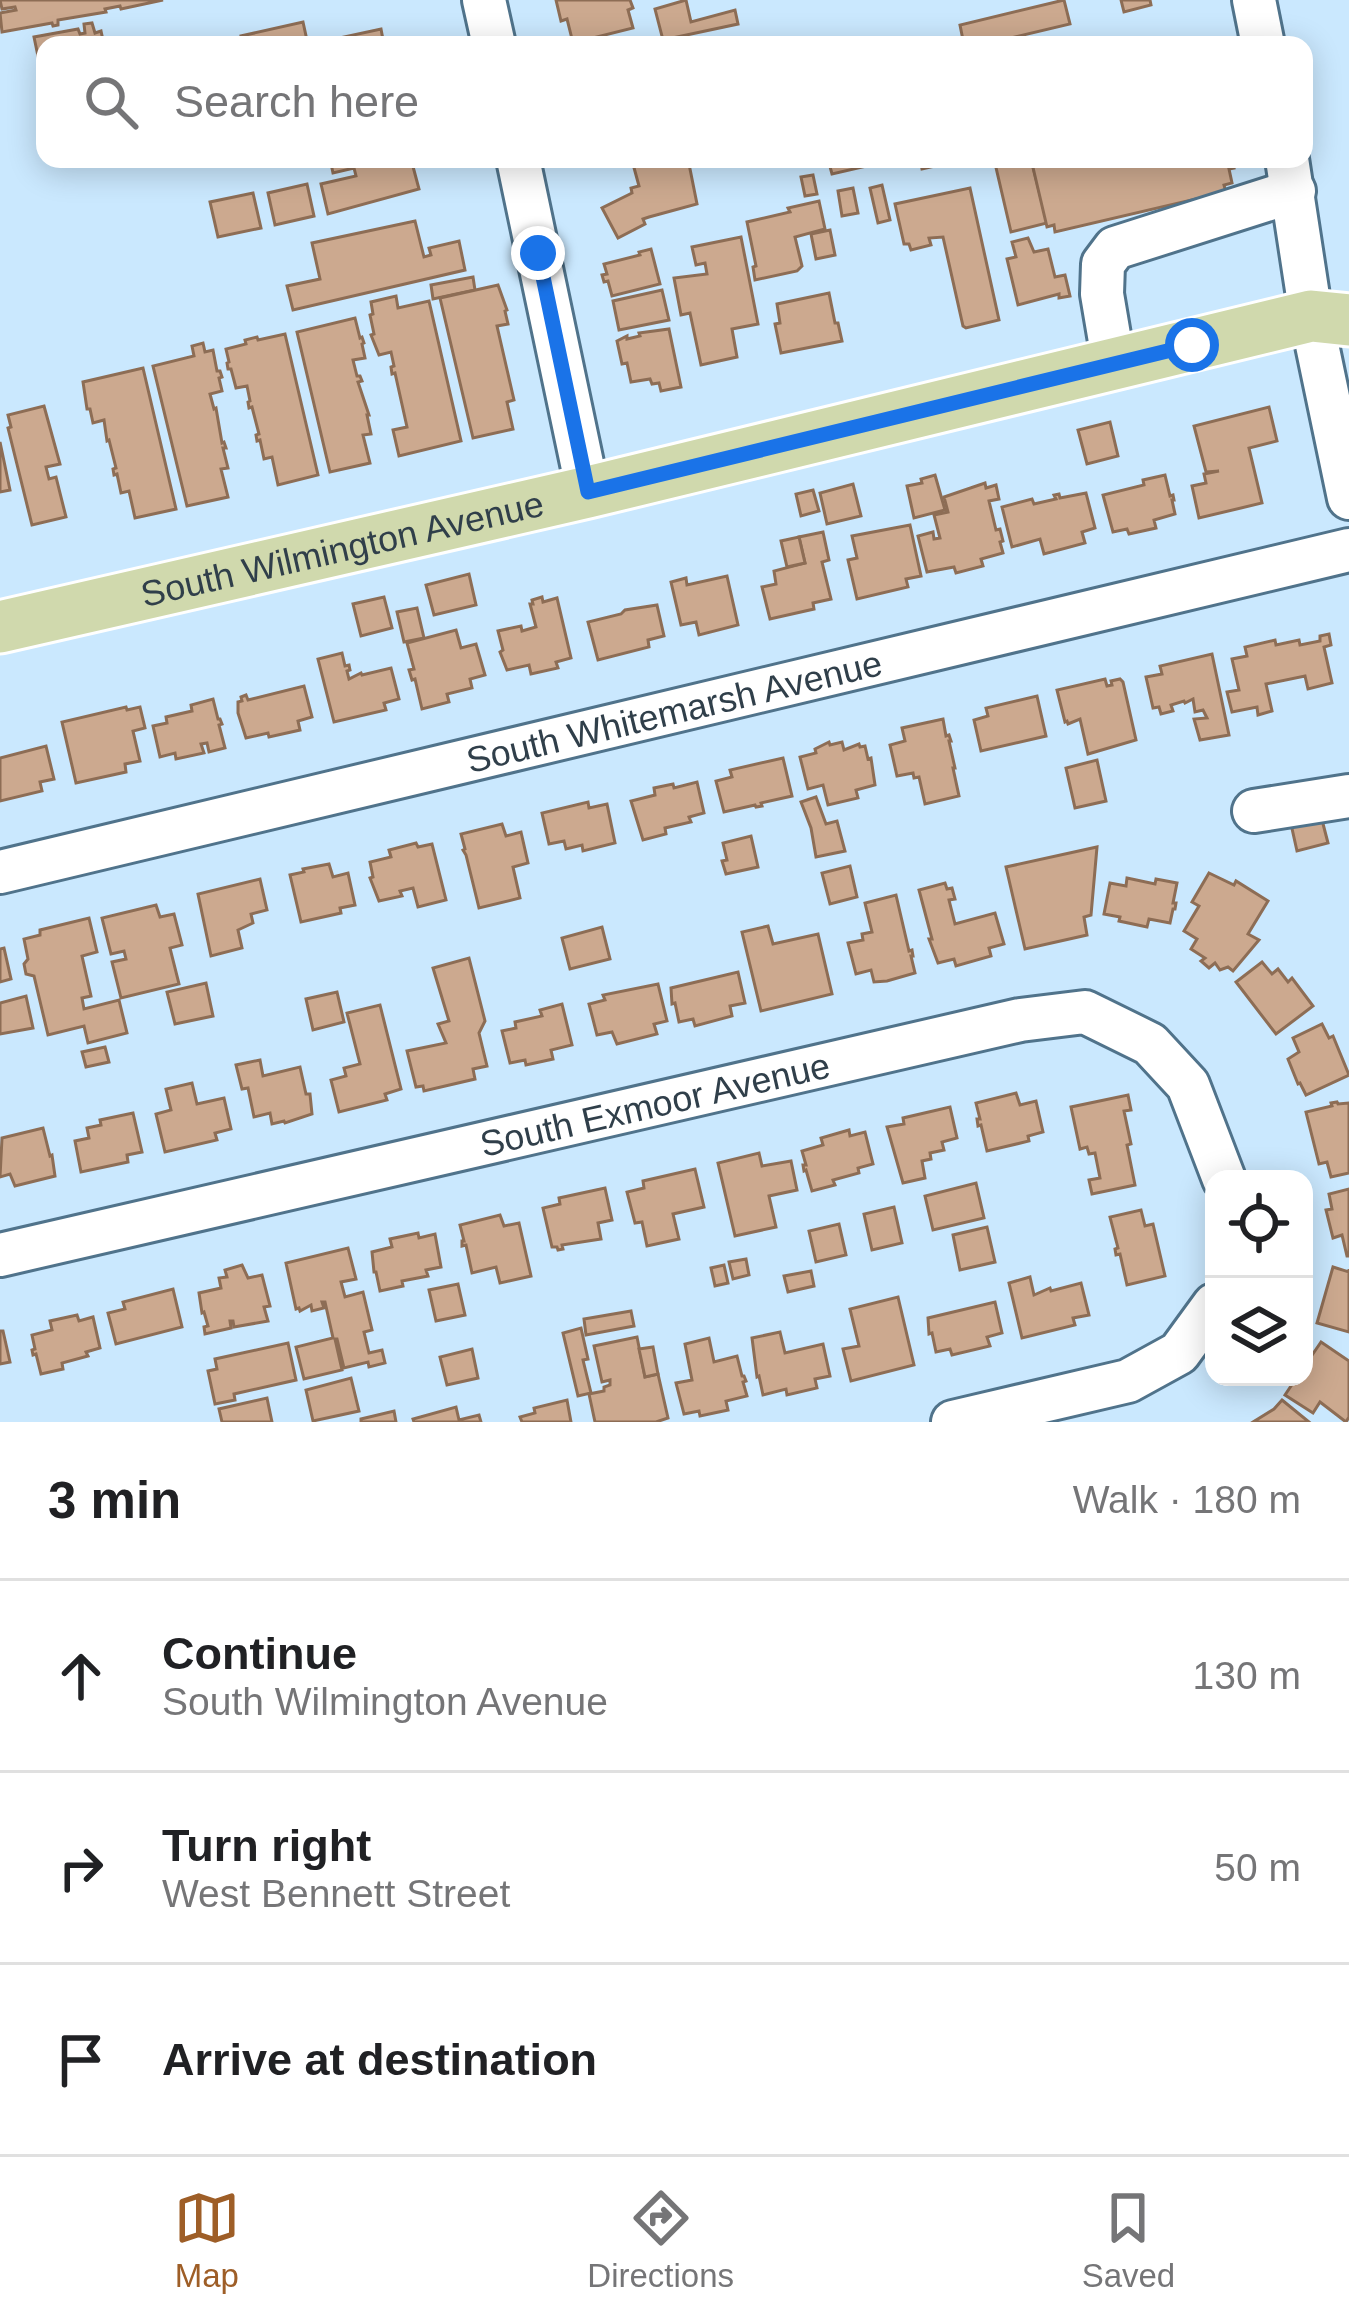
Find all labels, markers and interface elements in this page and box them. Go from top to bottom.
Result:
search box [36,36,1313,168]
icon: search [78,69,144,135]
text: Search here [174,76,419,127]
route end [511,226,565,280]
route start [1165,318,1219,372]
street label: South Wilmington Avenue [137,483,547,615]
street label: South Whitemarsh Avenue [462,642,886,781]
street label: South Exmoor Avenue [476,1044,834,1165]
map controls [1205,1170,1313,1386]
button: locate [1205,1170,1313,1278]
button: layers [1205,1278,1313,1386]
text: 3 min [48,1472,181,1529]
text: Walk · 180 m [1073,1478,1301,1521]
text: Continue [162,1628,357,1679]
icon: ahead [48,1643,114,1709]
text: 130 m [1193,1654,1301,1697]
text: South Wilmington Avenue [162,1680,608,1723]
text: Turn right [162,1820,371,1871]
icon: right [48,1835,114,1901]
text: 50 m [1214,1846,1301,1889]
text: West Bennett Street [162,1872,510,1915]
icon: arrive [48,2027,114,2093]
text: Arrive at destination [162,2034,597,2085]
tab: Map [174,2185,240,2295]
tab: Directions [587,2185,734,2295]
tab: Saved [1082,2185,1175,2295]

